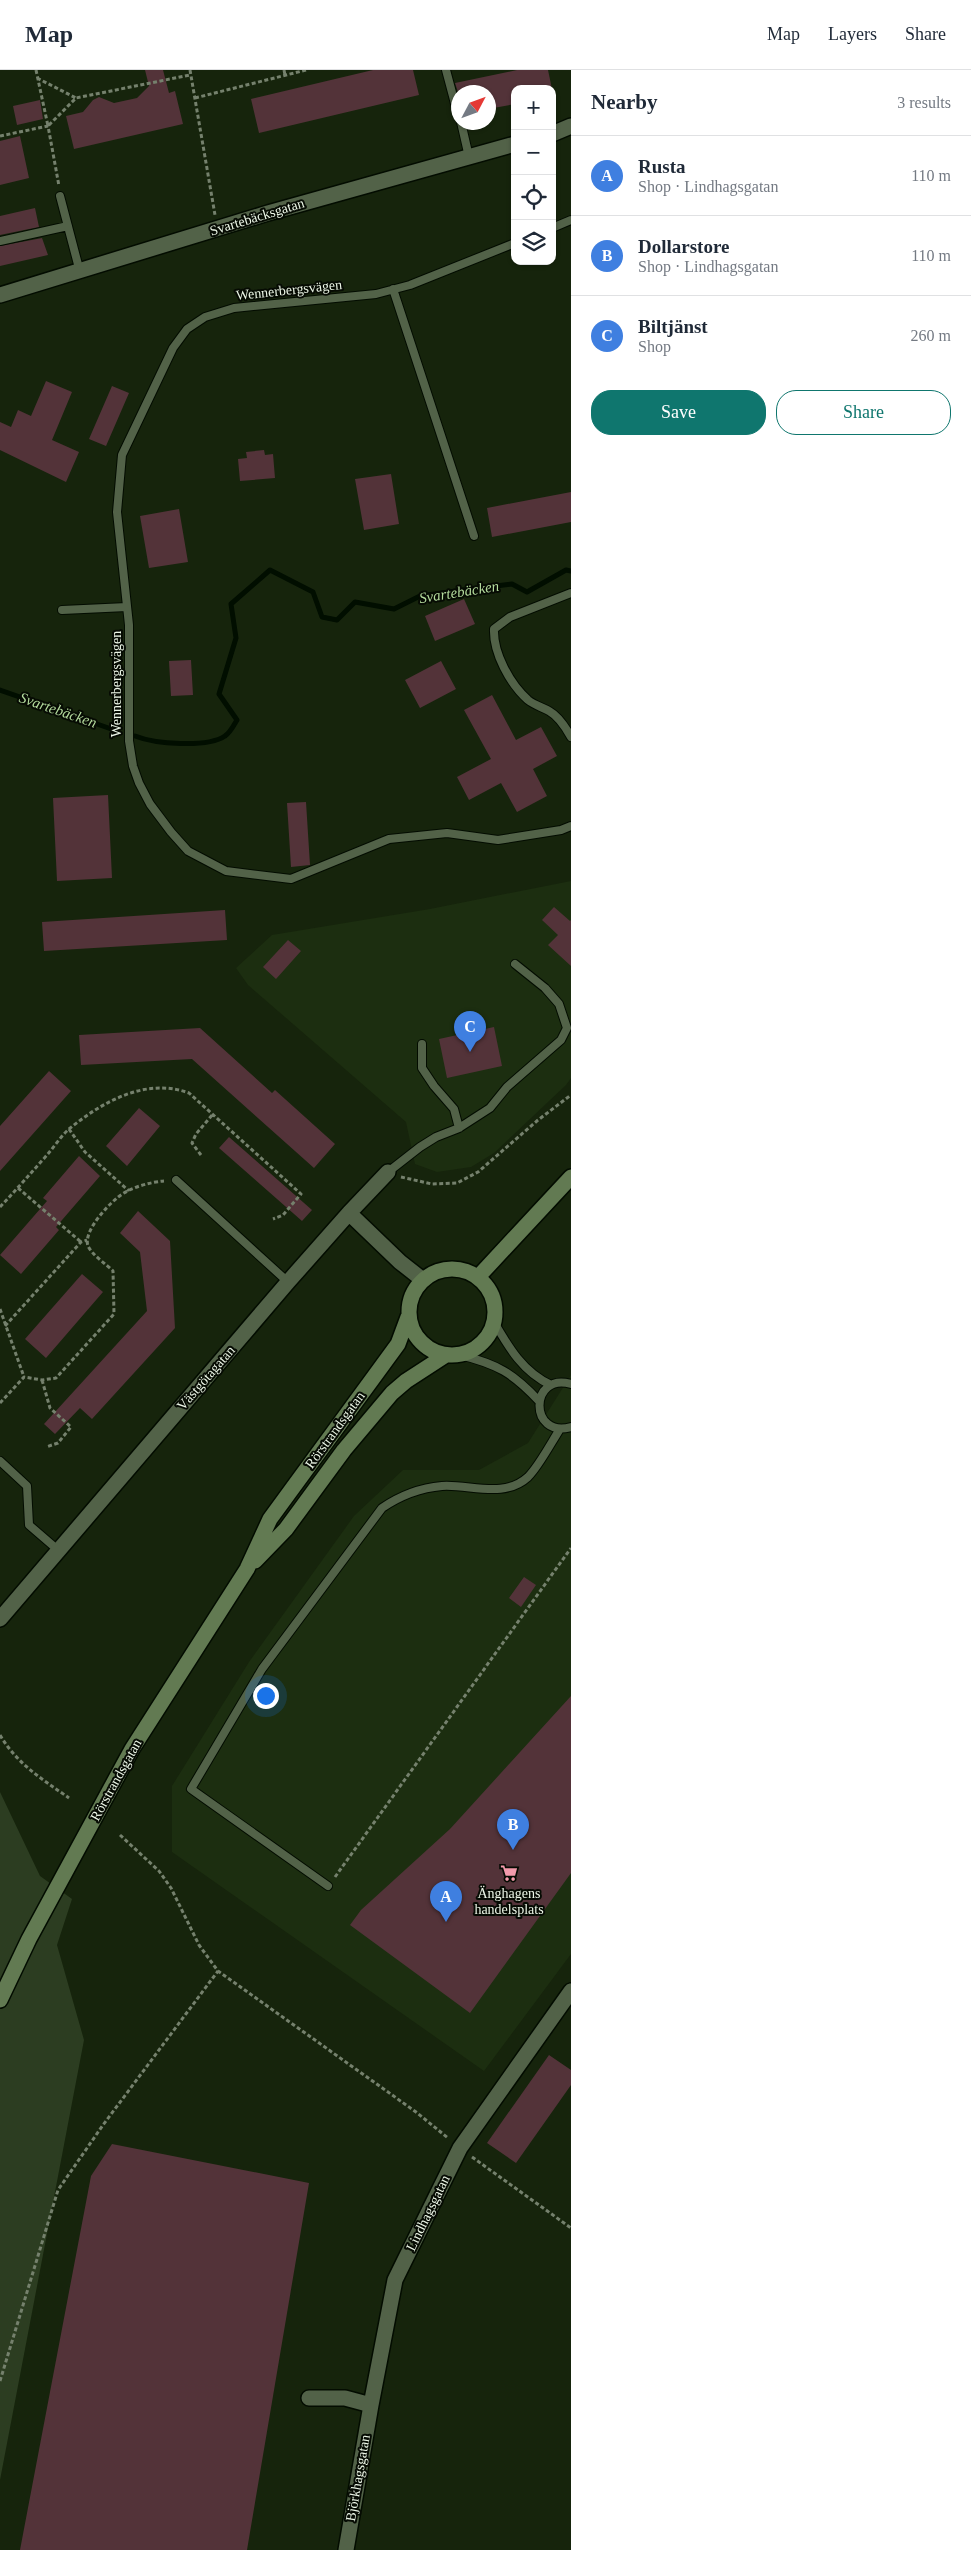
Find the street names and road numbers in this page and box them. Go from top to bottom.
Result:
street label: Svartebäcksgatan [208,196,306,238]
street label: Wennerbergsvägen [235,277,343,303]
street label: Wennerbergsvägen [109,631,124,737]
street label: Västgötagatan [174,1343,238,1413]
street label: Rörstrandsgatan [302,1389,368,1471]
street label: Rörstrandsgatan [87,1737,145,1823]
street label: Lindhagsgatan [403,2173,453,2253]
street label: Björkhagsgatan [343,2433,373,2523]

